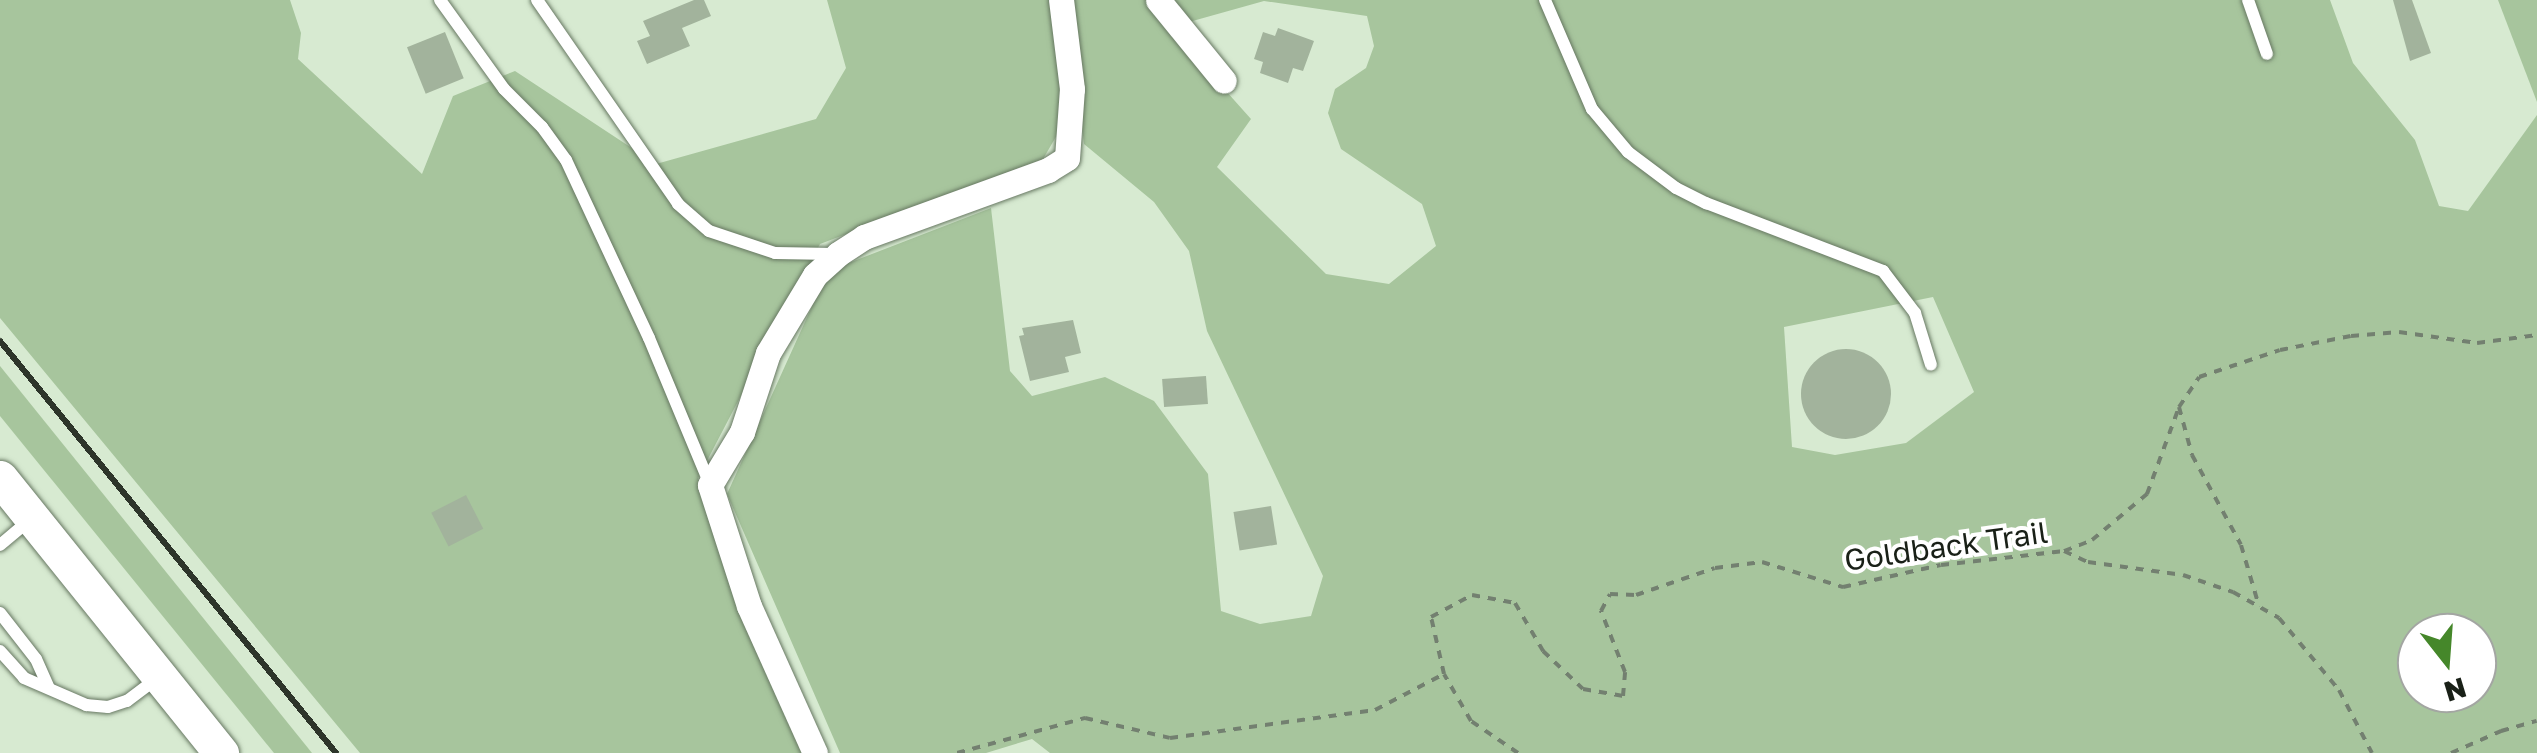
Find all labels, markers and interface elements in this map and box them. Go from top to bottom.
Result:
street label: Goldback Trail [1842,514,2050,578]
north arrow [2397,613,2497,713]
text: N [2440,671,2470,709]

